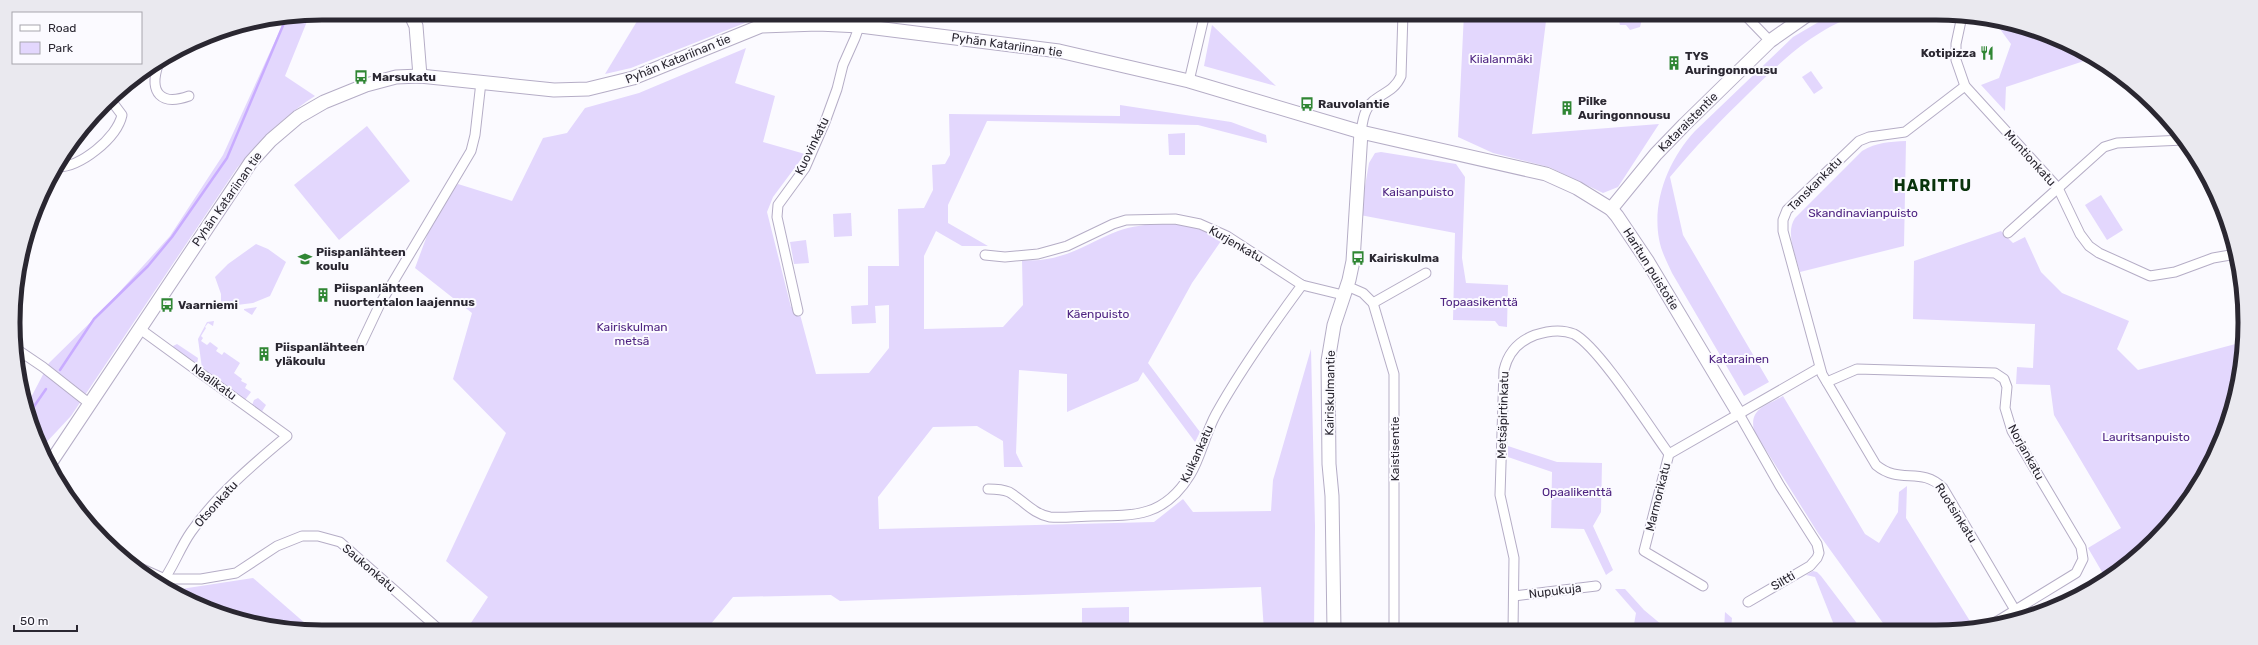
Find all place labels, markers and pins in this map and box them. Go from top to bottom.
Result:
restaurant icon: Kotipizza [1979,45,1995,61]
place label: Kotipizza [1921,46,1976,60]
place label: TYS Auringonnousu [1685,49,1778,77]
building icon: TYS Auringonnousu [1666,55,1682,71]
bus stop icon: Marsukatu [353,69,369,85]
place label: Marsukatu [372,70,436,84]
place label: Pilke Auringonnousu [1578,94,1671,122]
bus stop icon: Rauvolantie [1299,96,1315,112]
place label: Rauvolantie [1318,97,1390,111]
building icon: Pilke Auringonnousu [1559,100,1575,116]
place label: Piispanlähteen koulu [316,245,406,273]
bus stop icon: Kairiskulma [1350,250,1366,266]
school or university icon: Piispanlähteen koulu [297,251,313,267]
place label: Kairiskulma [1369,251,1439,265]
place label: Piispanlähteen nuortentalon laajennus [334,281,475,309]
building icon: Piispanlähteen nuortentalon laajennus [315,287,331,303]
bus stop icon: Vaarniemi [159,297,175,313]
place label: Vaarniemi [178,298,238,312]
place label: Piispanlähteen yläkoulu [275,340,365,368]
building icon: Piispanlähteen yläkoulu [256,346,272,362]

